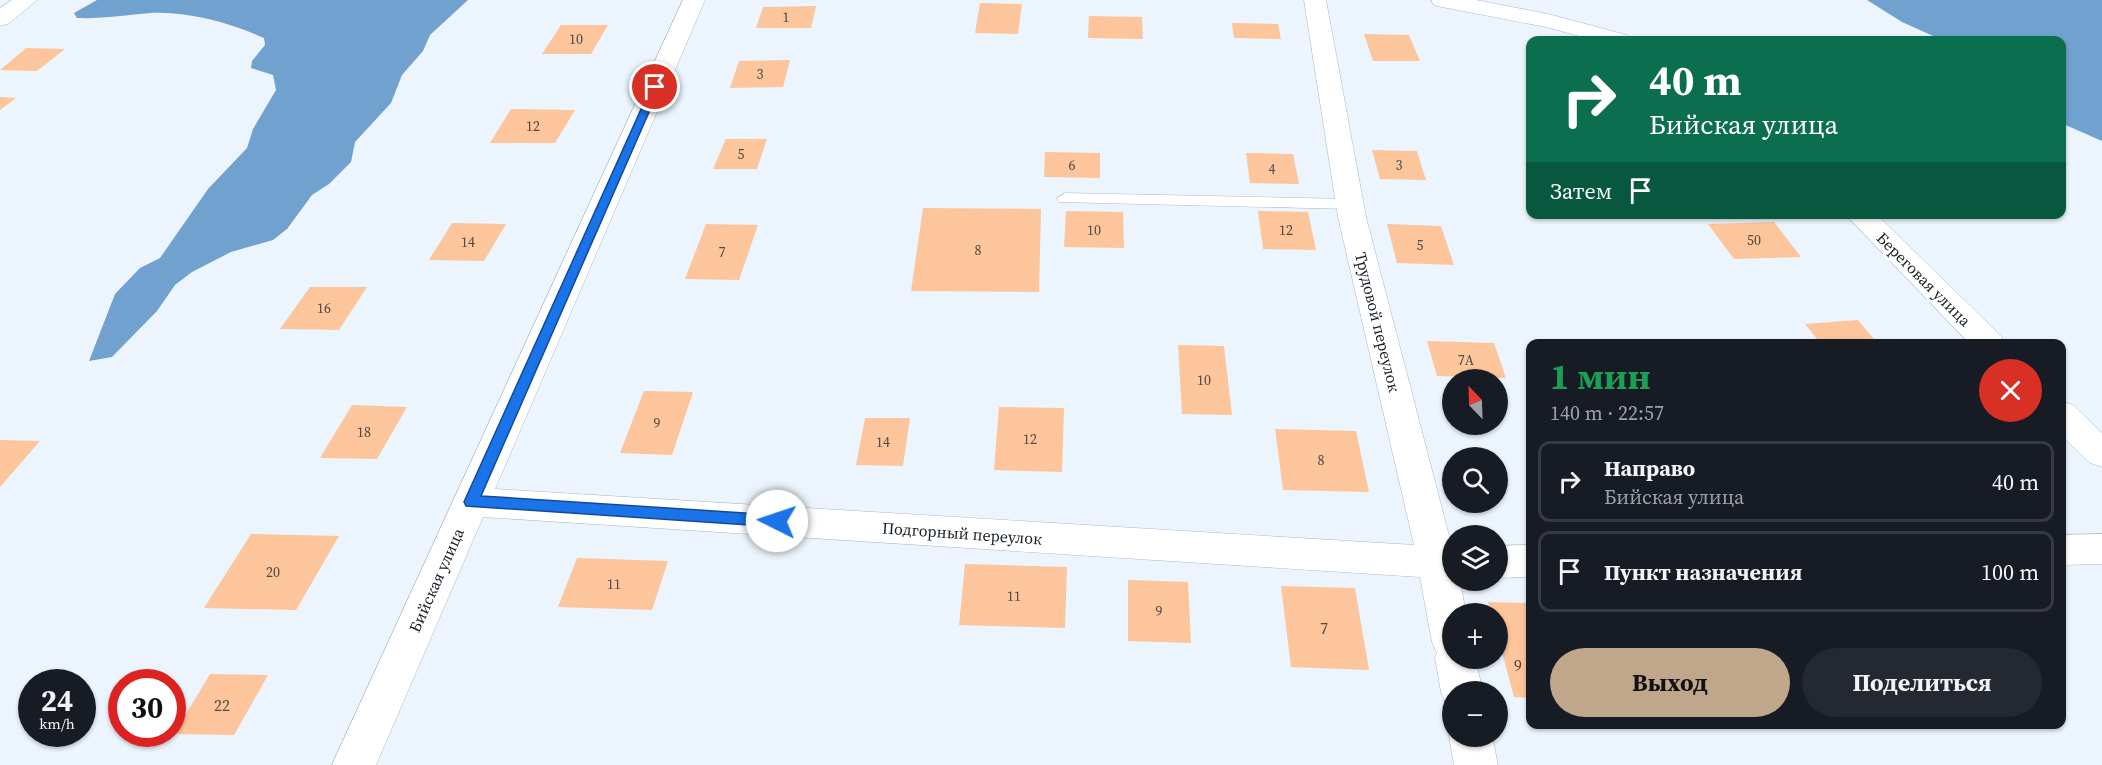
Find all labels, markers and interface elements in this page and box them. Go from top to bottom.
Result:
house number: 1 [783,7,790,27]
house number: 10 [569,29,583,49]
text: 40 m [1649,51,1742,109]
icon: right [1550,60,1628,138]
pin [629,61,680,112]
house number: 3 [757,64,764,84]
icon: arrive [638,70,671,103]
text: Бийская улица [1649,106,1838,143]
house number: 12 [526,116,540,136]
house number: 5 [738,144,745,164]
house number: 6 [1069,155,1076,175]
house number: 3 [1396,155,1403,175]
house number: 4 [1269,159,1276,179]
icon: arrive [1624,174,1657,207]
text: Затем [1550,176,1612,206]
house number: 10 [1087,220,1101,240]
house number: 12 [1279,220,1293,240]
street label: Береговая улица [1872,227,1977,332]
house number: 50 [1747,230,1761,250]
house number: 14 [461,232,475,252]
house number: 5 [1417,235,1424,255]
house number: 8 [975,240,982,260]
house number: 7 [719,242,726,262]
street label: Трудовой переулок [1350,250,1406,394]
house number: 16 [317,298,331,318]
house number: 7А [1458,350,1475,370]
text: 1 мин [1550,352,1651,401]
button: close [1979,359,2042,422]
north arrow [1442,369,1508,435]
map controls [1442,369,1508,747]
house number: 10 [1197,370,1211,390]
text: 140 m · 22:57 [1550,399,1664,427]
house number: 9 [654,413,661,433]
house number: 18 [357,422,371,442]
house number: 12 [1023,429,1037,449]
house number: 14 [876,432,890,452]
button: search [1442,447,1508,513]
house number: 8 [1318,450,1325,470]
text: Направо [1604,453,1695,483]
icon: right [1553,465,1586,498]
text: 40 m [1992,467,2039,497]
text: Бийская улица [1604,483,1744,511]
position arrow [745,489,809,553]
street label: Подгорный переулок [881,516,1043,550]
street label: Бийская улица [403,523,469,636]
button: layers [1442,525,1508,591]
icon: arrive [1553,555,1586,588]
text: Пункт назначения [1604,557,1802,587]
text: 100 m [1981,557,2039,587]
house number: 20 [266,562,280,582]
house number: 11 [607,574,621,594]
house number: 11 [1007,586,1021,606]
house number: 9 [1156,601,1163,621]
button: + [1442,603,1508,669]
house number: 7 [1320,617,1328,639]
button: Выход [1550,648,1790,717]
button: Поделиться [1802,648,2042,717]
house number: 9 [1514,654,1522,676]
speed limit sign: 30 [108,669,186,747]
text: 24 [41,680,73,721]
button: − [1442,681,1508,747]
house number: 22 [214,694,230,716]
text: km/h [39,713,75,734]

